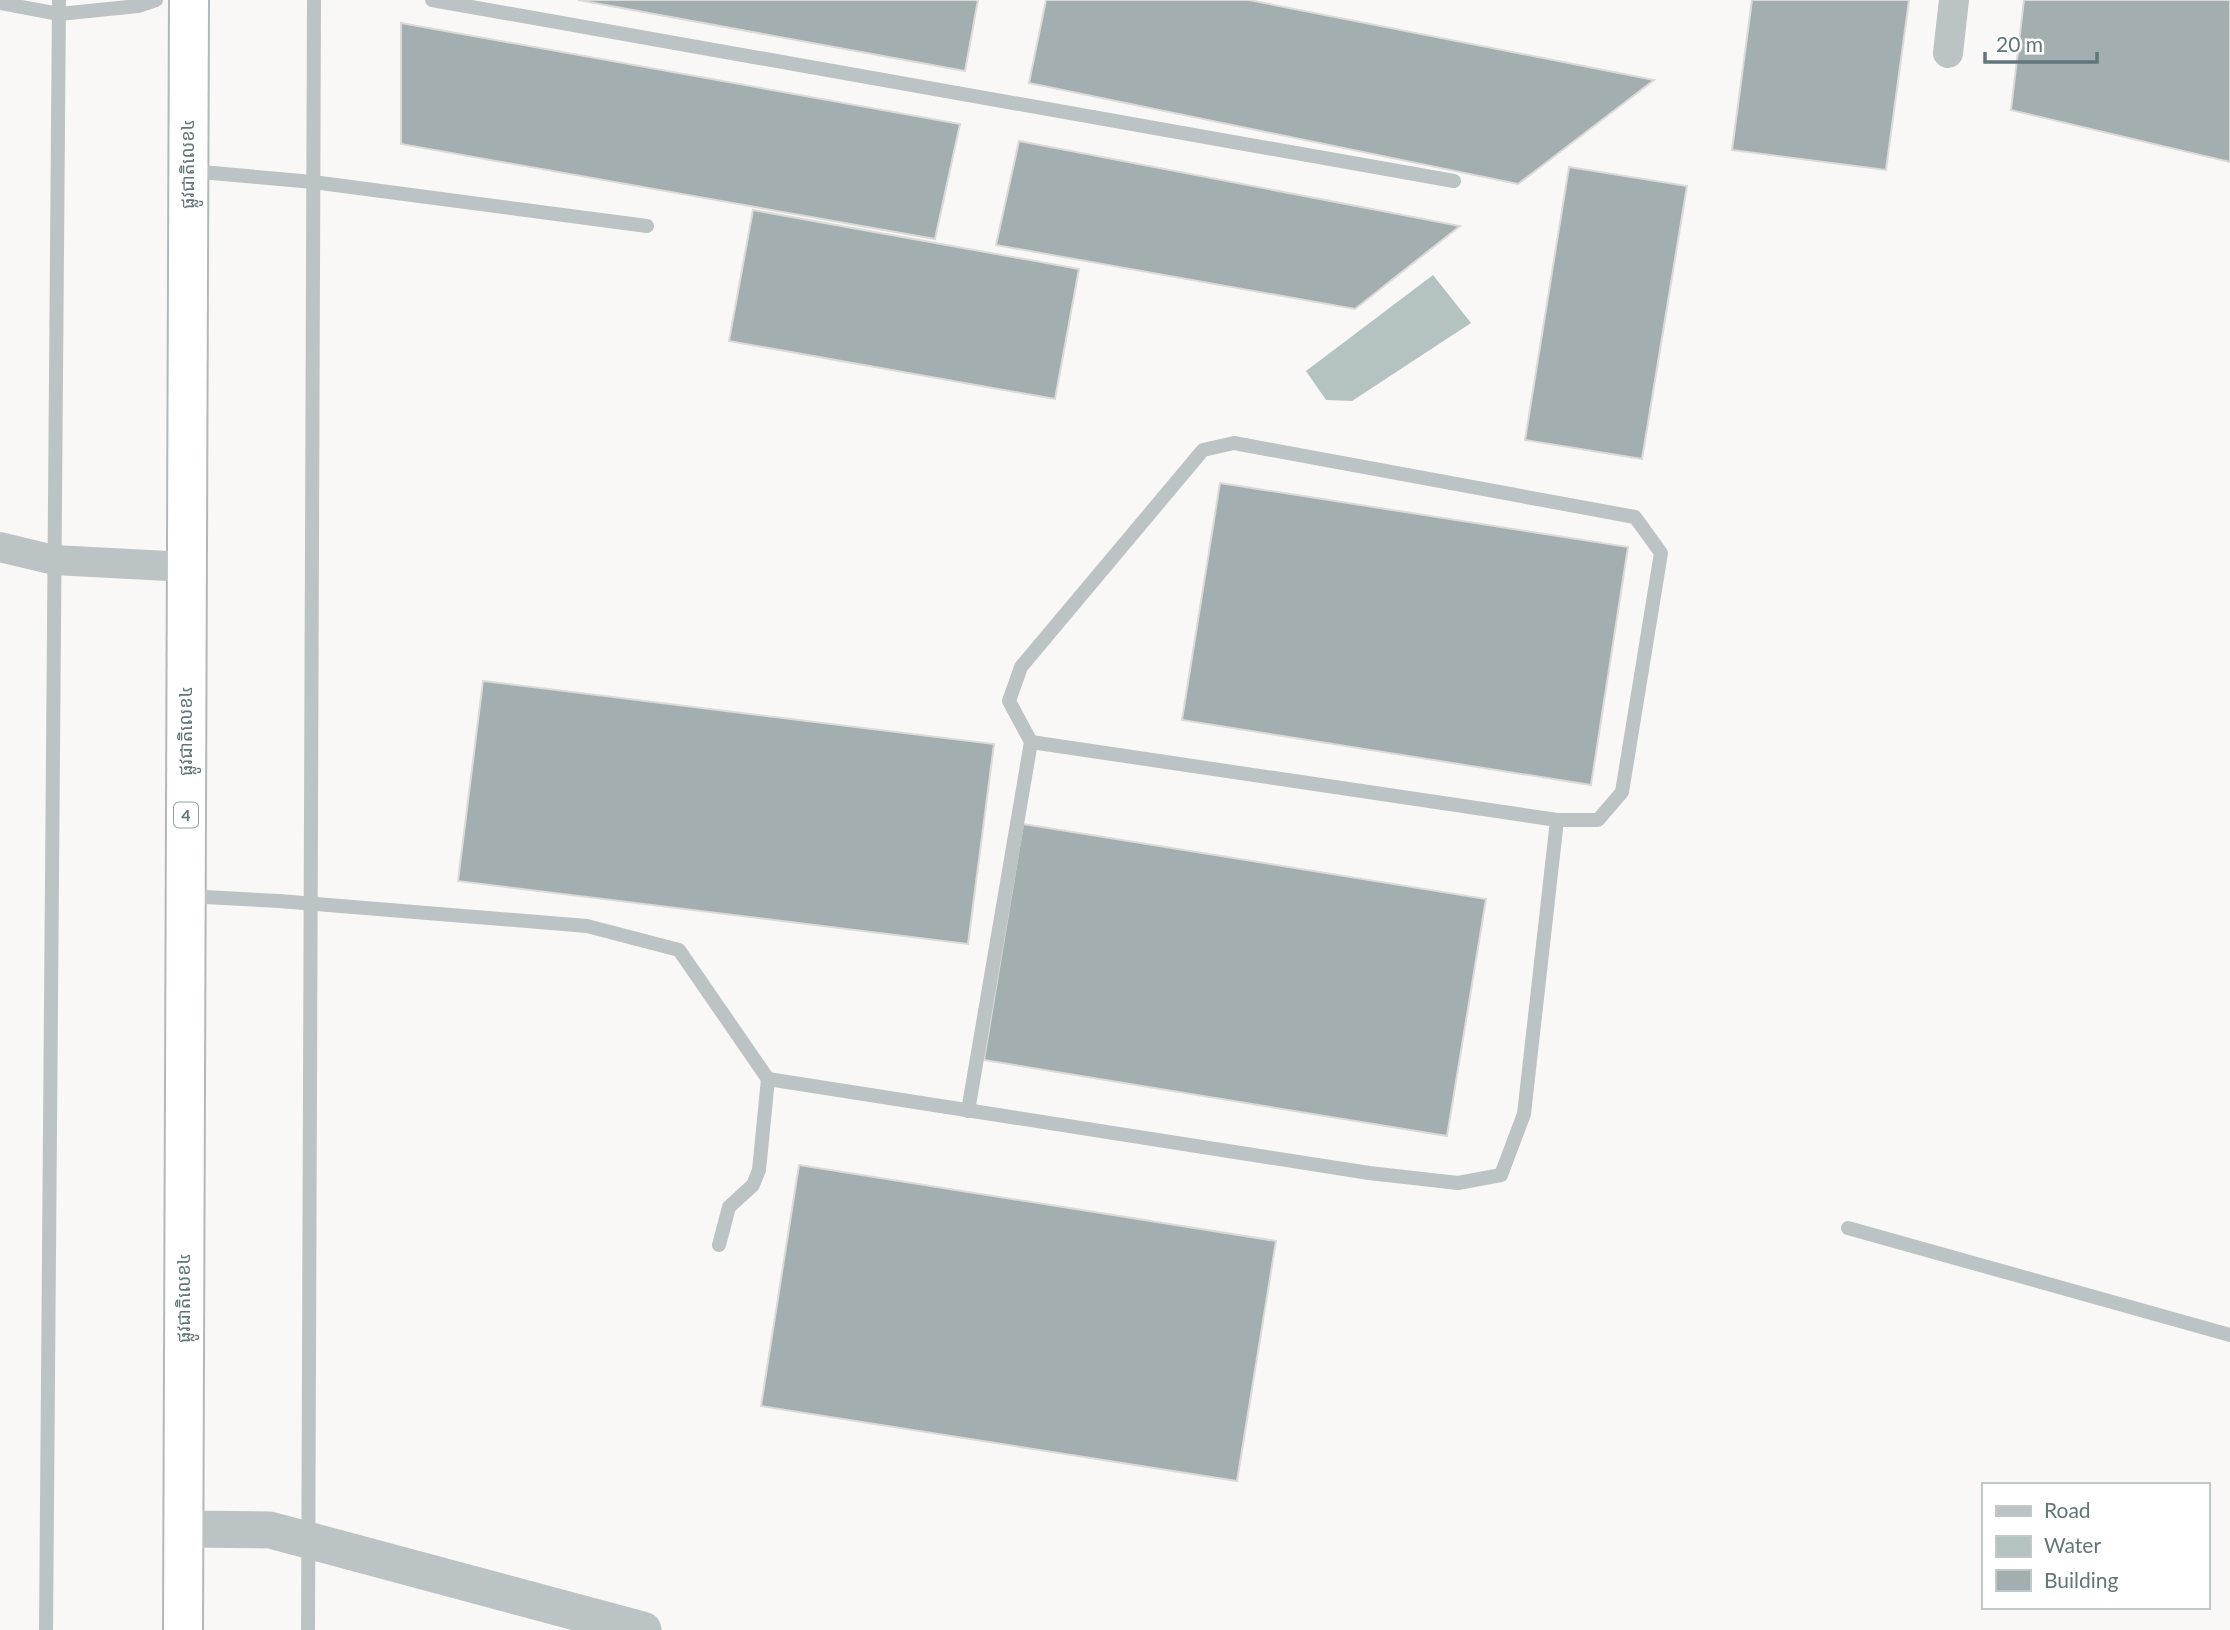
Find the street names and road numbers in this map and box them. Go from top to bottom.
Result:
street label: ផ្លូវជាតិលេខ៤ [176,119,204,209]
street label: ផ្លូវជាតិលេខ៤ [174,686,202,776]
road number: 4 [174,802,198,828]
street label: ផ្លូវជាតិលេខ៤ [172,1253,200,1343]

